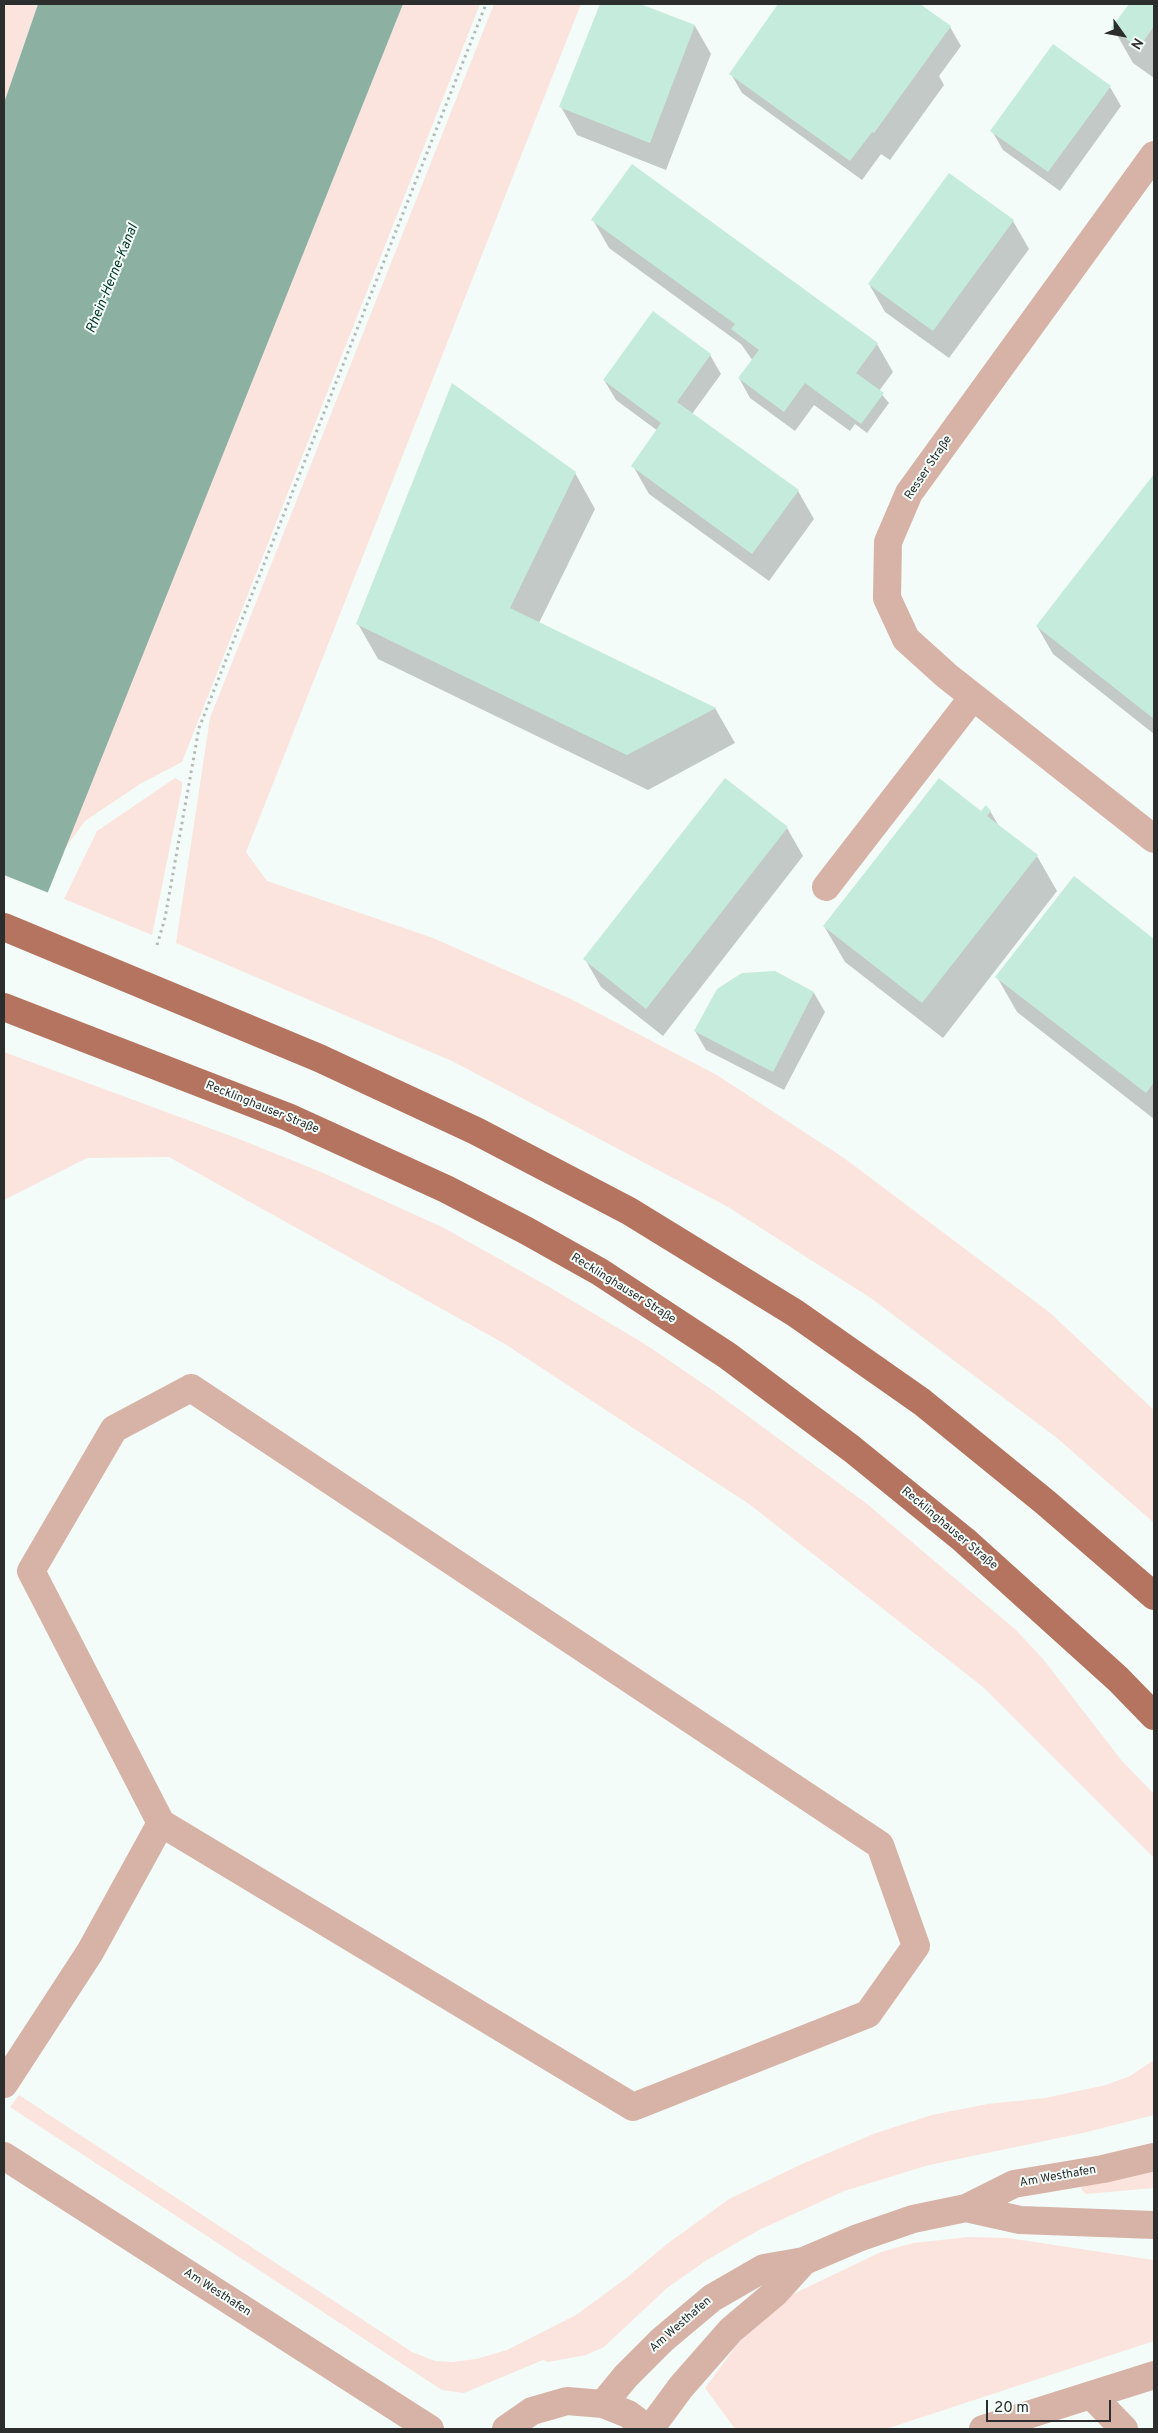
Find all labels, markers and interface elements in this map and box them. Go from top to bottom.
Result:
north arrow [1098,10,1148,60]
text: N [1126,34,1146,52]
water label: Rhein-Herne-Kanal [83,222,143,336]
street label: Resser Straße [902,433,956,503]
street label: Recklinghauser Straße [203,1079,321,1137]
street label: Recklinghauser Straße [568,1251,678,1327]
street label: Recklinghauser Straße [898,1485,1000,1573]
street label: Am Westhafen [1019,2163,1097,2191]
street label: Am Westhafen [181,2266,253,2320]
street label: Am Westhafen [647,2294,715,2356]
scale bar [988,2390,1113,2422]
text: 20 m [994,2399,1029,2418]

